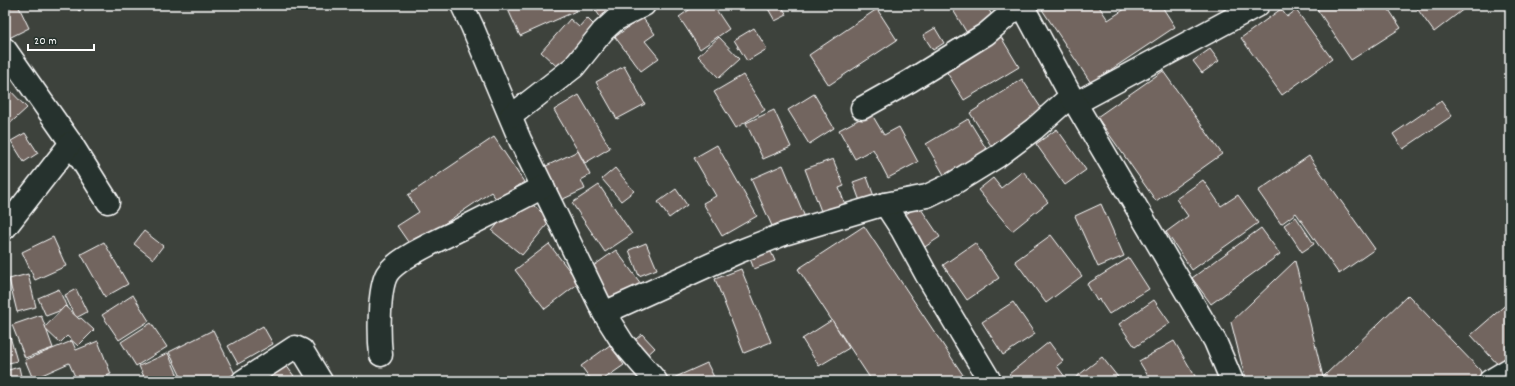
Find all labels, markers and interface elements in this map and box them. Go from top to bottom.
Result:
scale bar [28,26,94,52]
text: 20 m [34,33,57,50]

